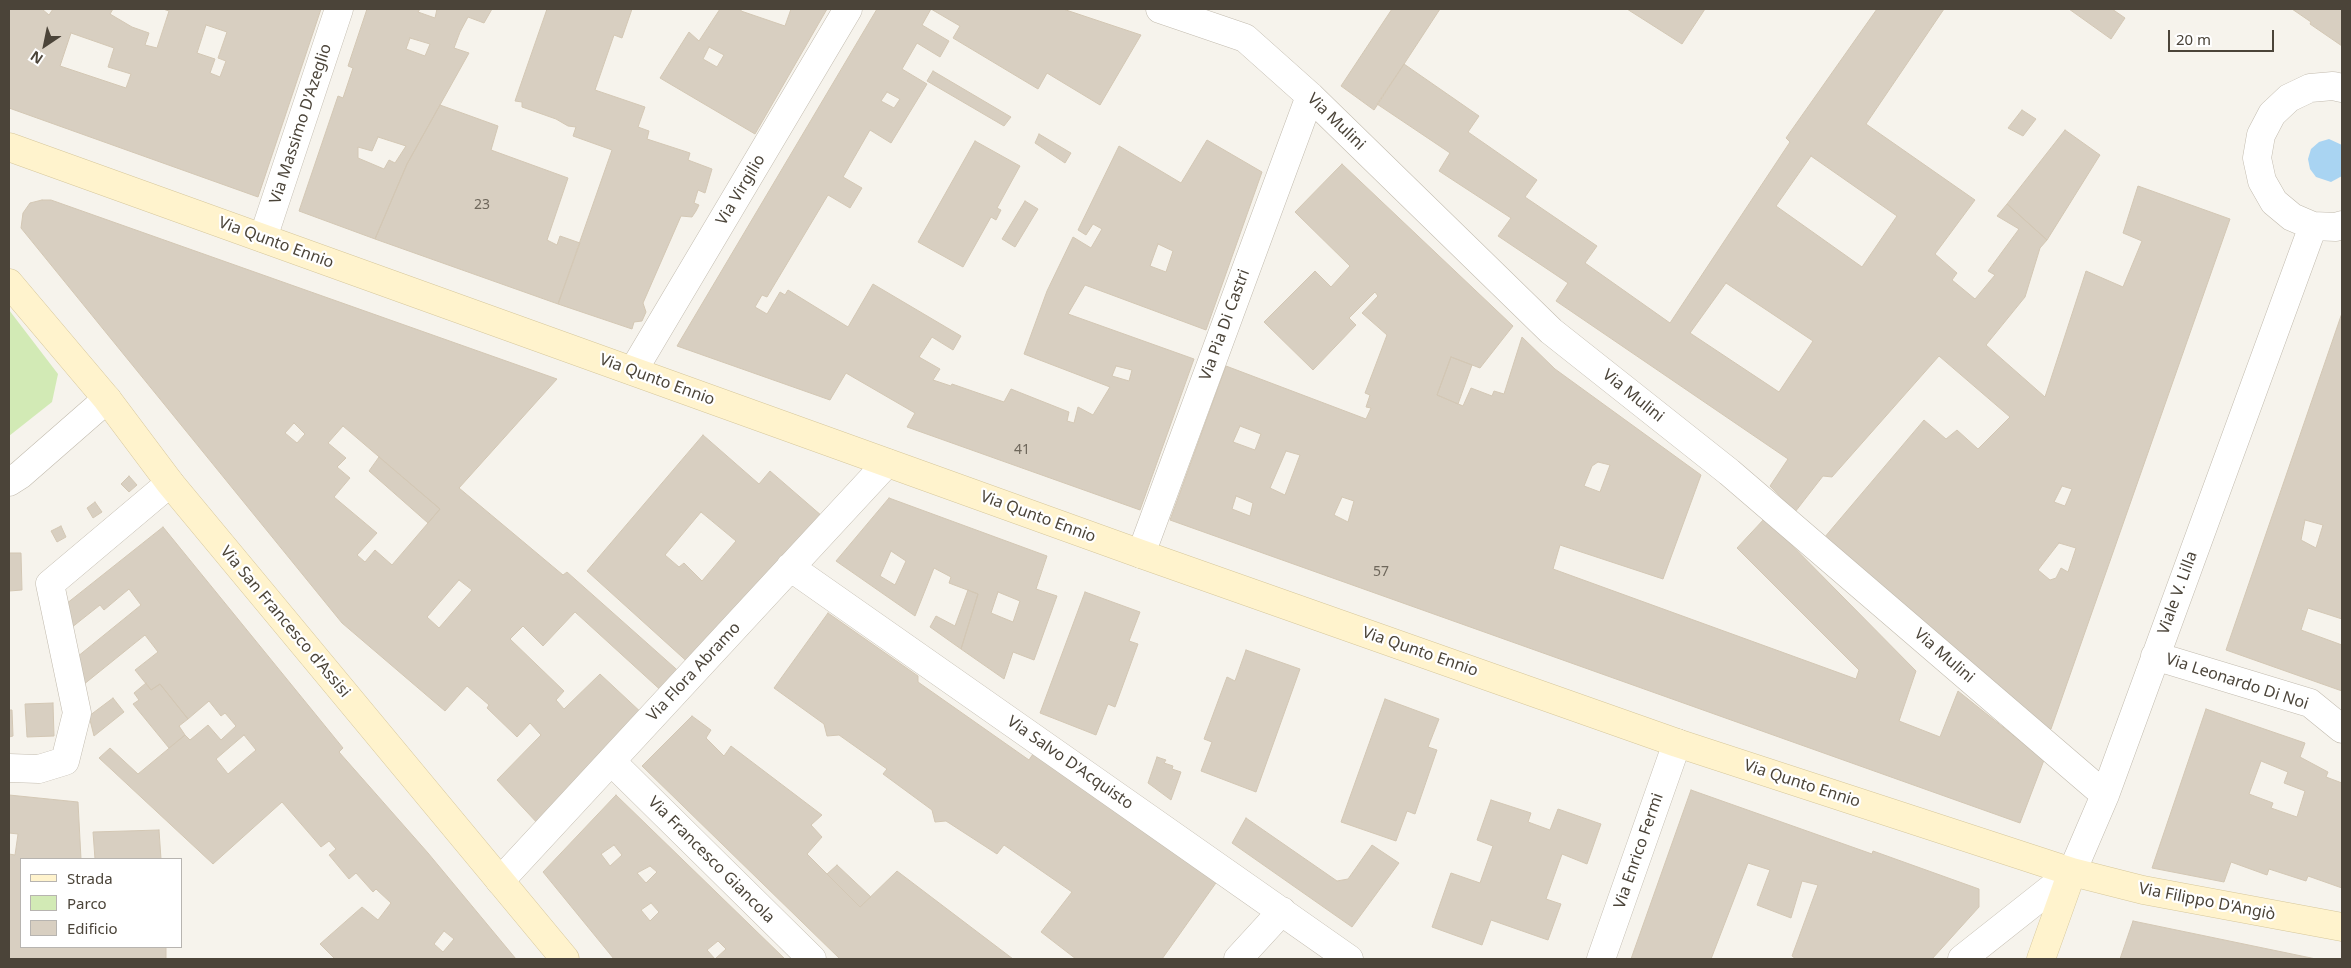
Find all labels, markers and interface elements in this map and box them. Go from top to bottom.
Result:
north arrow [20,20,70,70]
scale bar [2171,20,2277,52]
text: 20 m [2176,29,2211,49]
street label: Via Massimo D'Azeglio [266,41,336,207]
text: N [26,47,46,69]
street label: Via Mulini [1303,90,1369,154]
street label: Via Virgilio [712,151,770,229]
house number: 23 [474,197,490,213]
street label: Via Qunto Ennio [216,213,336,273]
street label: Via Pia Di Castri [1196,267,1254,383]
street label: Via Qunto Ennio [597,350,717,410]
street label: Via Mulini [1598,365,1668,427]
house number: 41 [1014,442,1030,458]
street label: Via Qunto Ennio [978,487,1098,547]
street label: Via San Francesco d'Assisi [216,542,354,702]
street label: Viale V. Lilla [2154,549,2202,637]
house number: 57 [1373,564,1389,580]
street label: Via Flora Abramo [643,619,745,725]
street label: Via Qunto Ennio [1360,623,1480,681]
street label: Via Mulini [1910,625,1978,687]
street label: Via Leonardo Di Noi [2163,650,2311,714]
street label: Via Salvo D'Acquisto [1003,712,1137,814]
street label: Via Qunto Ennio [1741,756,1863,812]
street label: Via Enrico Fermi [1610,791,1668,911]
street label: Via Francesco Giancola [644,793,778,927]
legend [20,858,182,948]
text: Strada [67,868,113,888]
street label: Via Filippo D'Angiò [2137,879,2277,925]
text: Parco [67,893,107,913]
text: Edificio [67,918,118,938]

